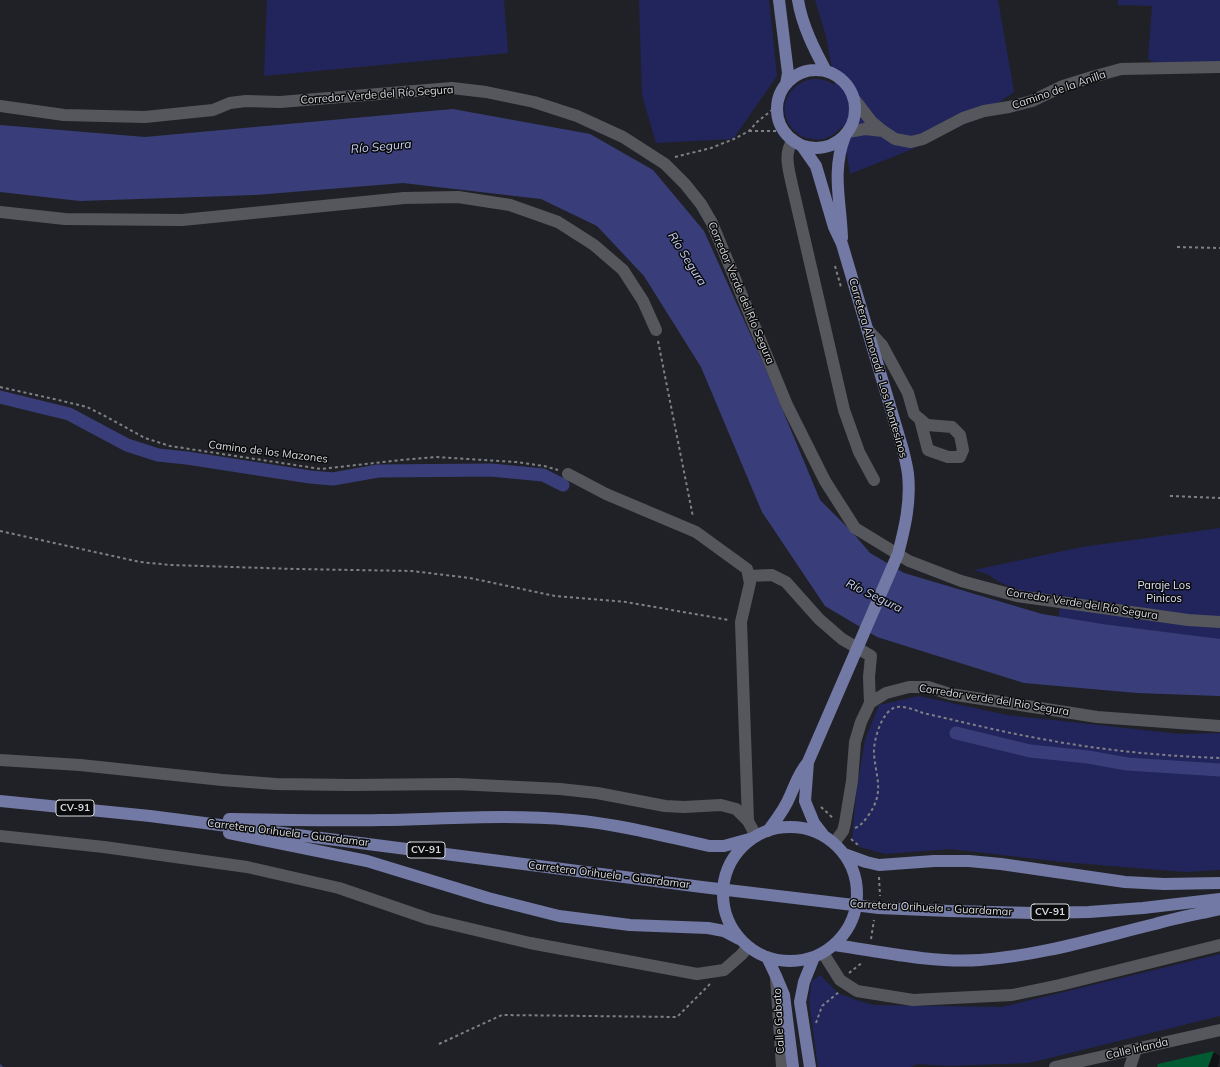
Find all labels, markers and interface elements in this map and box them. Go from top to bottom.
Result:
street label: Camino de la Anilla [1010,68,1108,112]
street label: Corredor Verde del Río Segura [300,83,454,107]
water label: Río Segura [350,137,412,157]
street label: Corredor Verde del Río Segura [705,220,777,366]
water label: Río Segura [665,229,709,289]
street label: Carretera Almoradí - Los Montesinos [846,276,910,460]
street label: Camino de los Mazones [207,438,329,466]
water label: Río Segura [844,576,904,616]
park label: Paraje Los Pinicos [1137,579,1191,605]
street label: Corredor Verde del Río Segura [1005,585,1159,623]
street label: Corredor verde del Rio Segura [918,682,1070,718]
road number: CV-91 [56,800,94,816]
street label: Carretera Orihuela - Guardamar [206,817,370,849]
road number: CV-91 [407,842,445,858]
street label: Carretera Orihuela - Guardamar [527,859,691,891]
street label: Carretera Orihuela - Guardamar [849,897,1013,919]
road number: CV-91 [1031,904,1069,920]
street label: Calle Gabato [771,988,787,1054]
street label: Calle Irlanda [1104,1035,1170,1063]

